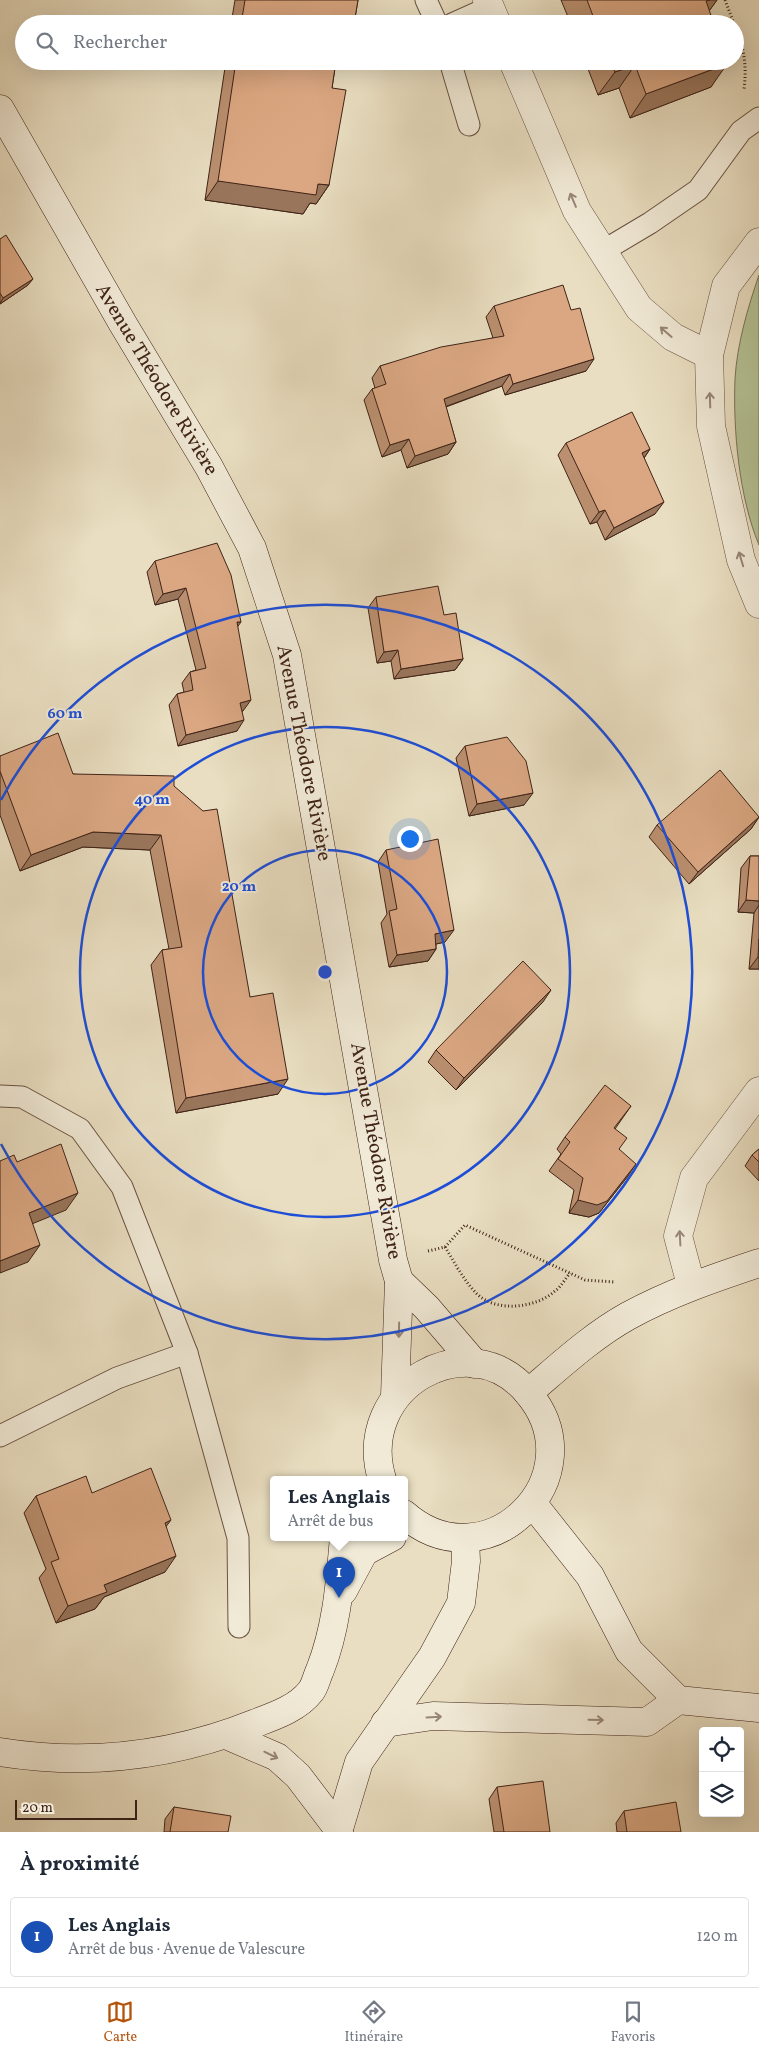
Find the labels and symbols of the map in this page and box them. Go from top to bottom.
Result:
one-way arrow [567,193,576,208]
street label: Avenue Théodore Rivière [87,279,225,481]
one-way arrow [660,326,673,337]
one-way arrow [706,392,715,408]
one-way arrow [736,551,746,567]
street label: Avenue Théodore Rivière [268,643,338,863]
text: 60 m [48,704,83,725]
text: 40 m [134,790,170,811]
your location [397,826,423,852]
text: 20 m [222,877,257,898]
centre of rings [316,963,334,981]
street label: Avenue Théodore Rivière [342,1040,408,1262]
one-way arrow [676,1231,685,1247]
one-way arrow [394,1322,403,1338]
pin: 1 [323,1557,355,1598]
one-way arrow [425,1713,441,1722]
one-way arrow [588,1716,604,1725]
one-way arrow [263,1751,278,1760]
scale bar [15,1797,138,1820]

